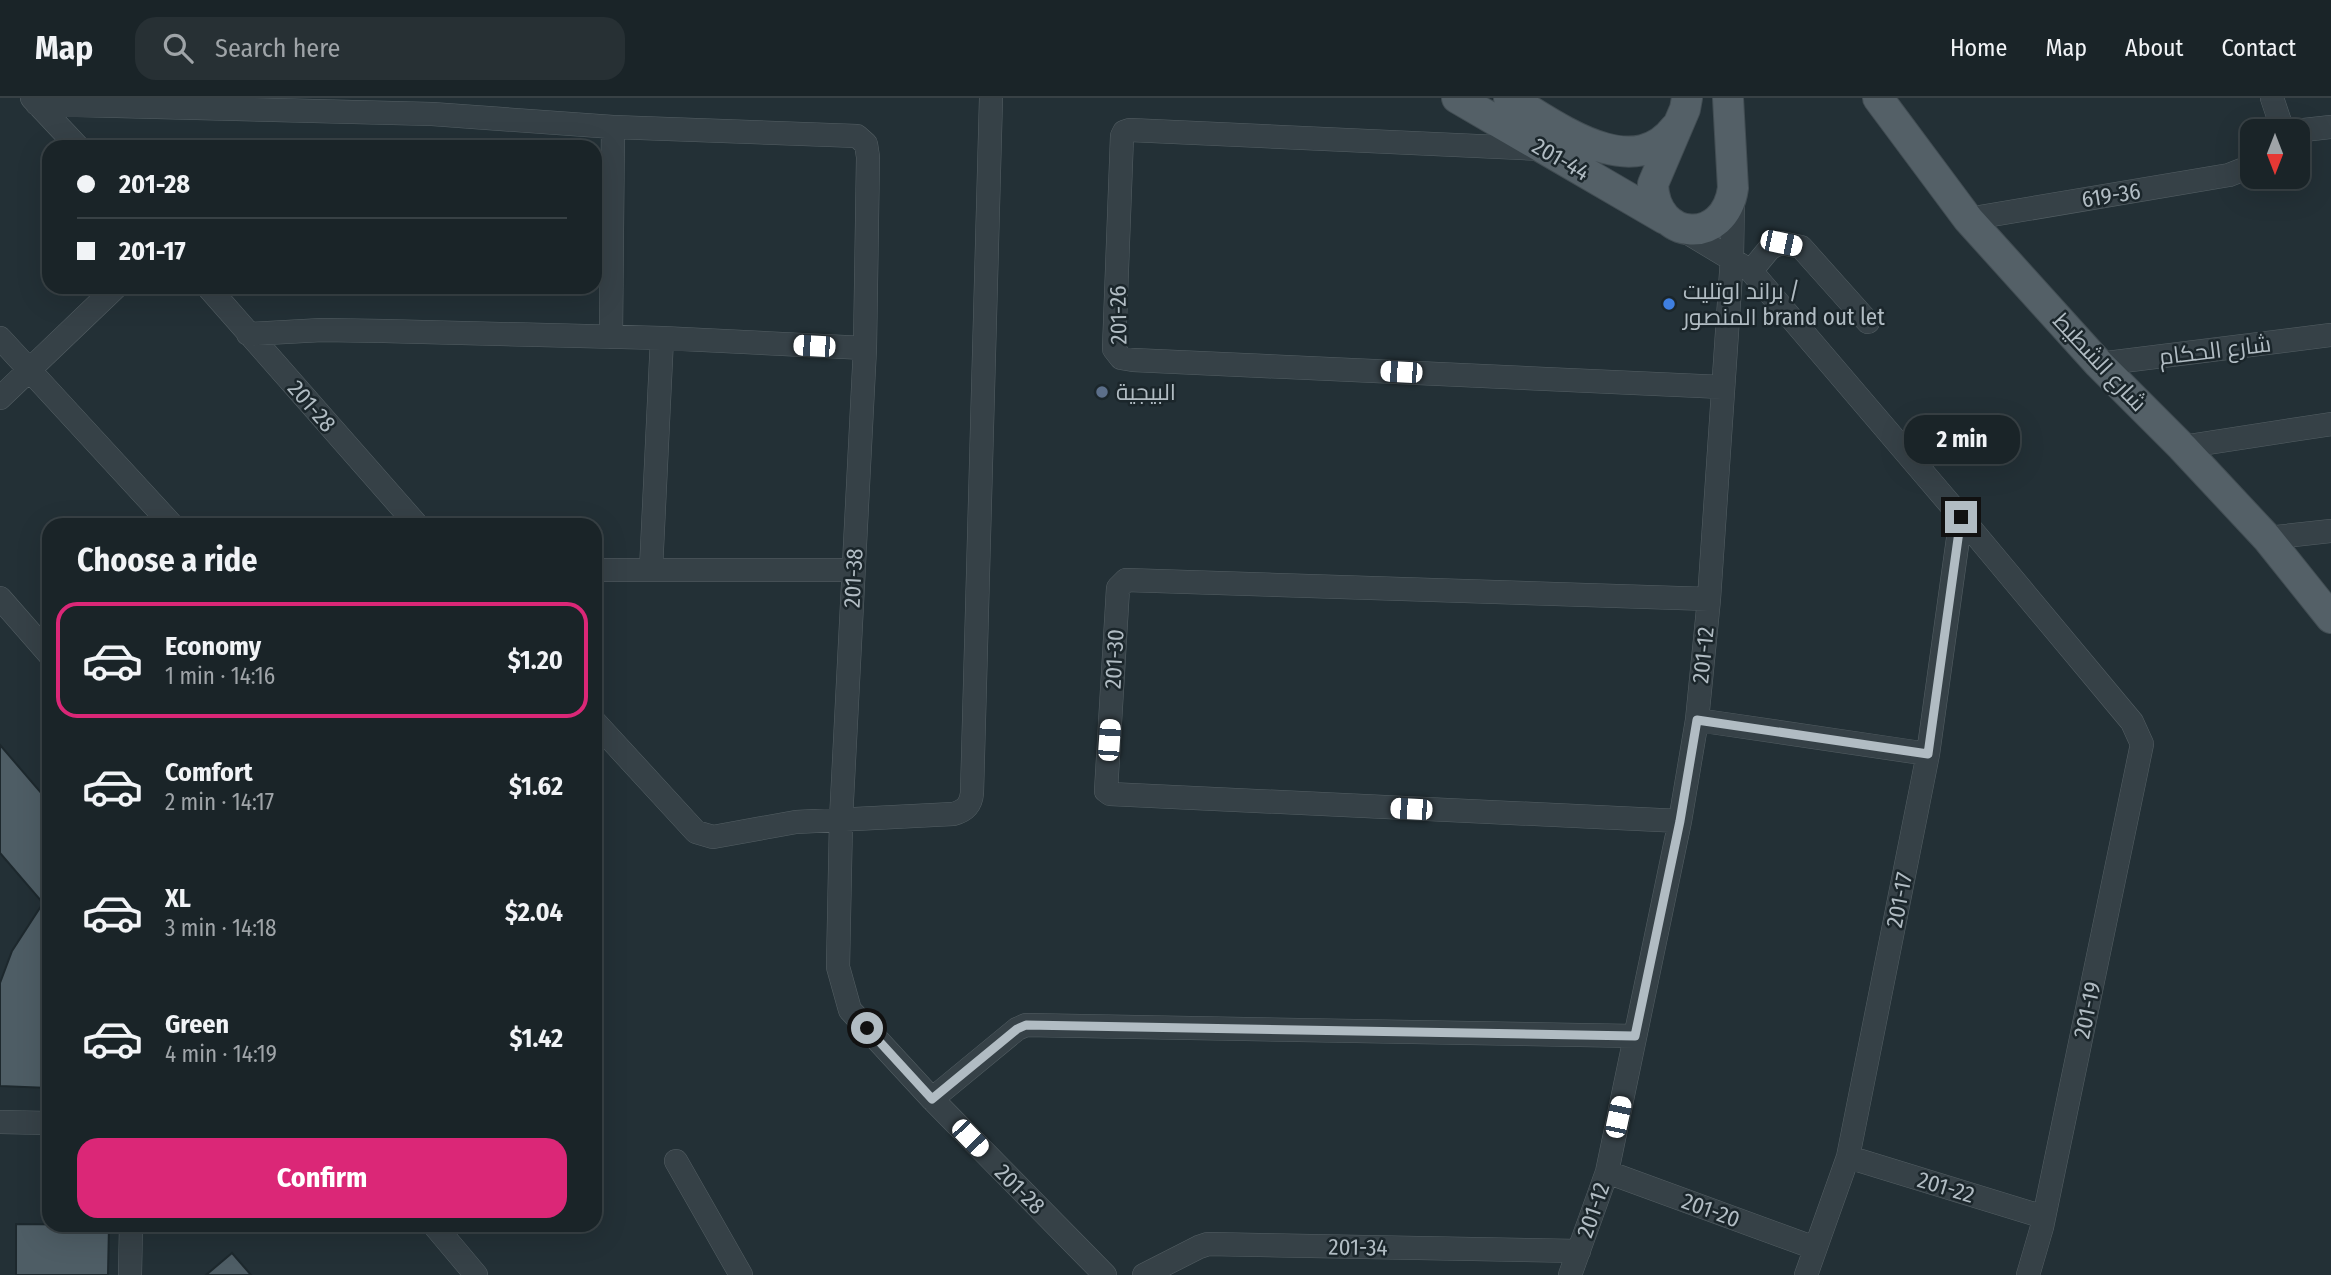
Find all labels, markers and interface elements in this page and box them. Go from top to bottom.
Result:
search box [135,17,625,80]
text: Map [35,28,93,68]
icon: search [159,29,197,67]
text: Search here [215,33,340,64]
text: Home [1950,34,2007,62]
text: Map [2045,34,2087,62]
text: About [2125,34,2183,62]
text: Contact [2221,34,2296,62]
north arrow [2240,119,2310,189]
map controls [2240,119,2310,189]
street label: 201-44 [1528,132,1594,186]
text: 201-28 [119,169,190,200]
street label: 619-36 [2079,177,2143,213]
car [1759,228,1804,258]
text: 201-17 [119,236,186,267]
place label: براند اوتليت / المنصور brand out let [1681,277,1885,331]
street label: 201-26 [1103,285,1133,345]
marker: براند اوتليت / المنصور brand out let [1661,296,1677,312]
street label: شارع الشطيط [2046,307,2153,418]
street label: شارع الحكام [2157,329,2273,373]
car [793,334,836,358]
car [1380,360,1423,384]
street label: 201-28 [282,374,342,438]
place label: البيجية [1116,378,1176,406]
marker: البيجية [1094,384,1110,400]
callout: 2 min [1903,416,2019,464]
text: 2 min [1937,425,1988,453]
route end [1945,501,1977,533]
text: Choose a ride [77,541,258,579]
street label: 201-38 [837,548,869,608]
street label: 201-12 [1686,625,1720,685]
street label: 201-30 [1098,628,1130,690]
icon: car [81,629,144,692]
text: Economy [165,631,261,662]
text: $1.20 [508,645,563,676]
text: 1 min · 14:16 [165,662,275,690]
car [1098,718,1121,762]
icon: car [81,755,144,818]
text: Comfort [165,757,253,788]
text: $1.62 [509,771,563,802]
text: 2 min · 14:17 [165,788,274,816]
car [1390,797,1433,821]
street label: 201-17 [1880,870,1918,930]
icon: car [81,881,144,944]
text: XL [165,883,191,914]
text: $2.04 [505,897,563,928]
text: 3 min · 14:18 [165,914,277,942]
street label: 201-19 [2067,979,2107,1041]
icon: car [81,1007,144,1070]
text: Green [165,1009,229,1040]
route start [851,1012,883,1044]
text: $1.42 [509,1023,563,1054]
text: 4 min · 14:19 [165,1040,277,1068]
car [1604,1094,1633,1140]
car [948,1116,993,1160]
button: Confirm [77,1138,567,1218]
street label: 201-28 [989,1158,1051,1220]
street label: 201-22 [1914,1165,1978,1209]
street label: 201-12 [1571,1179,1615,1241]
street label: 201-20 [1678,1187,1744,1233]
street label: 201-34 [1328,1232,1388,1262]

